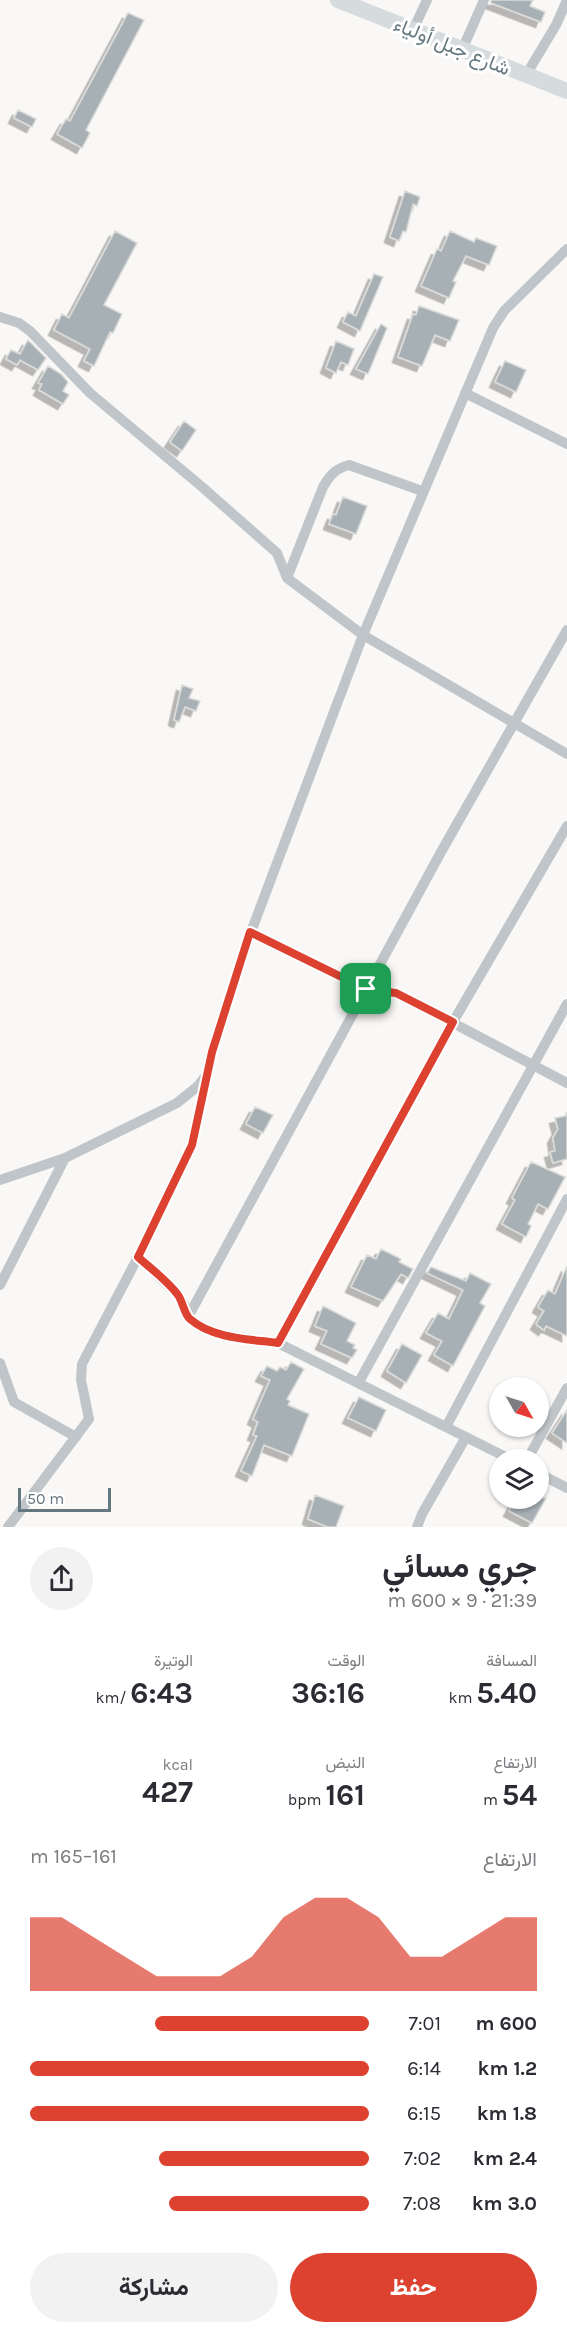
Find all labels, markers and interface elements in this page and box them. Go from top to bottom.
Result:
street label: شارع جبل أولياء [390,13,513,82]
pin [340,963,391,1014]
icon: arrive [349,972,382,1005]
north arrow [489,1377,549,1437]
map controls [489,1377,549,1509]
button: layers [489,1449,549,1509]
scale bar [18,1485,111,1512]
text: 50 m [27,1489,64,1508]
button: share [30,1547,93,1610]
text: جري مسائي [382,1547,537,1585]
text: 21:39 · 9 × 600 m [387,1589,537,1612]
text: الوتيرة [154,1651,193,1670]
text: الوقت [327,1651,365,1670]
text: المسافة [486,1651,537,1670]
text: 6:43 [130,1675,193,1711]
text: 36:16 [291,1675,365,1711]
text: 5.40 [476,1675,537,1711]
text: /km [95,1688,130,1707]
text: km [448,1688,476,1707]
text: النبض [325,1753,365,1772]
text: الارتفاع [494,1753,537,1772]
text: kcal [162,1755,193,1774]
text: 427 [142,1774,193,1810]
text: 161 [325,1777,365,1813]
text: 54 [502,1777,537,1813]
text: bpm [288,1790,325,1809]
text: m [483,1790,502,1809]
text: 161–165 m [30,1845,117,1868]
text: الارتفاع [483,1848,537,1871]
text: 7:01 [409,2012,441,2035]
text: 600 m [476,2012,537,2035]
text: 6:14 [407,2057,441,2080]
text: 1.2 km [478,2057,537,2080]
text: 6:15 [407,2102,441,2125]
text: 1.8 km [477,2102,537,2125]
text: 7:02 [404,2147,441,2170]
text: 2.4 km [473,2147,537,2170]
text: 7:08 [403,2192,441,2215]
text: 3.0 km [472,2192,537,2215]
button: مشاركة [30,2253,278,2322]
button: حفظ [290,2253,537,2322]

